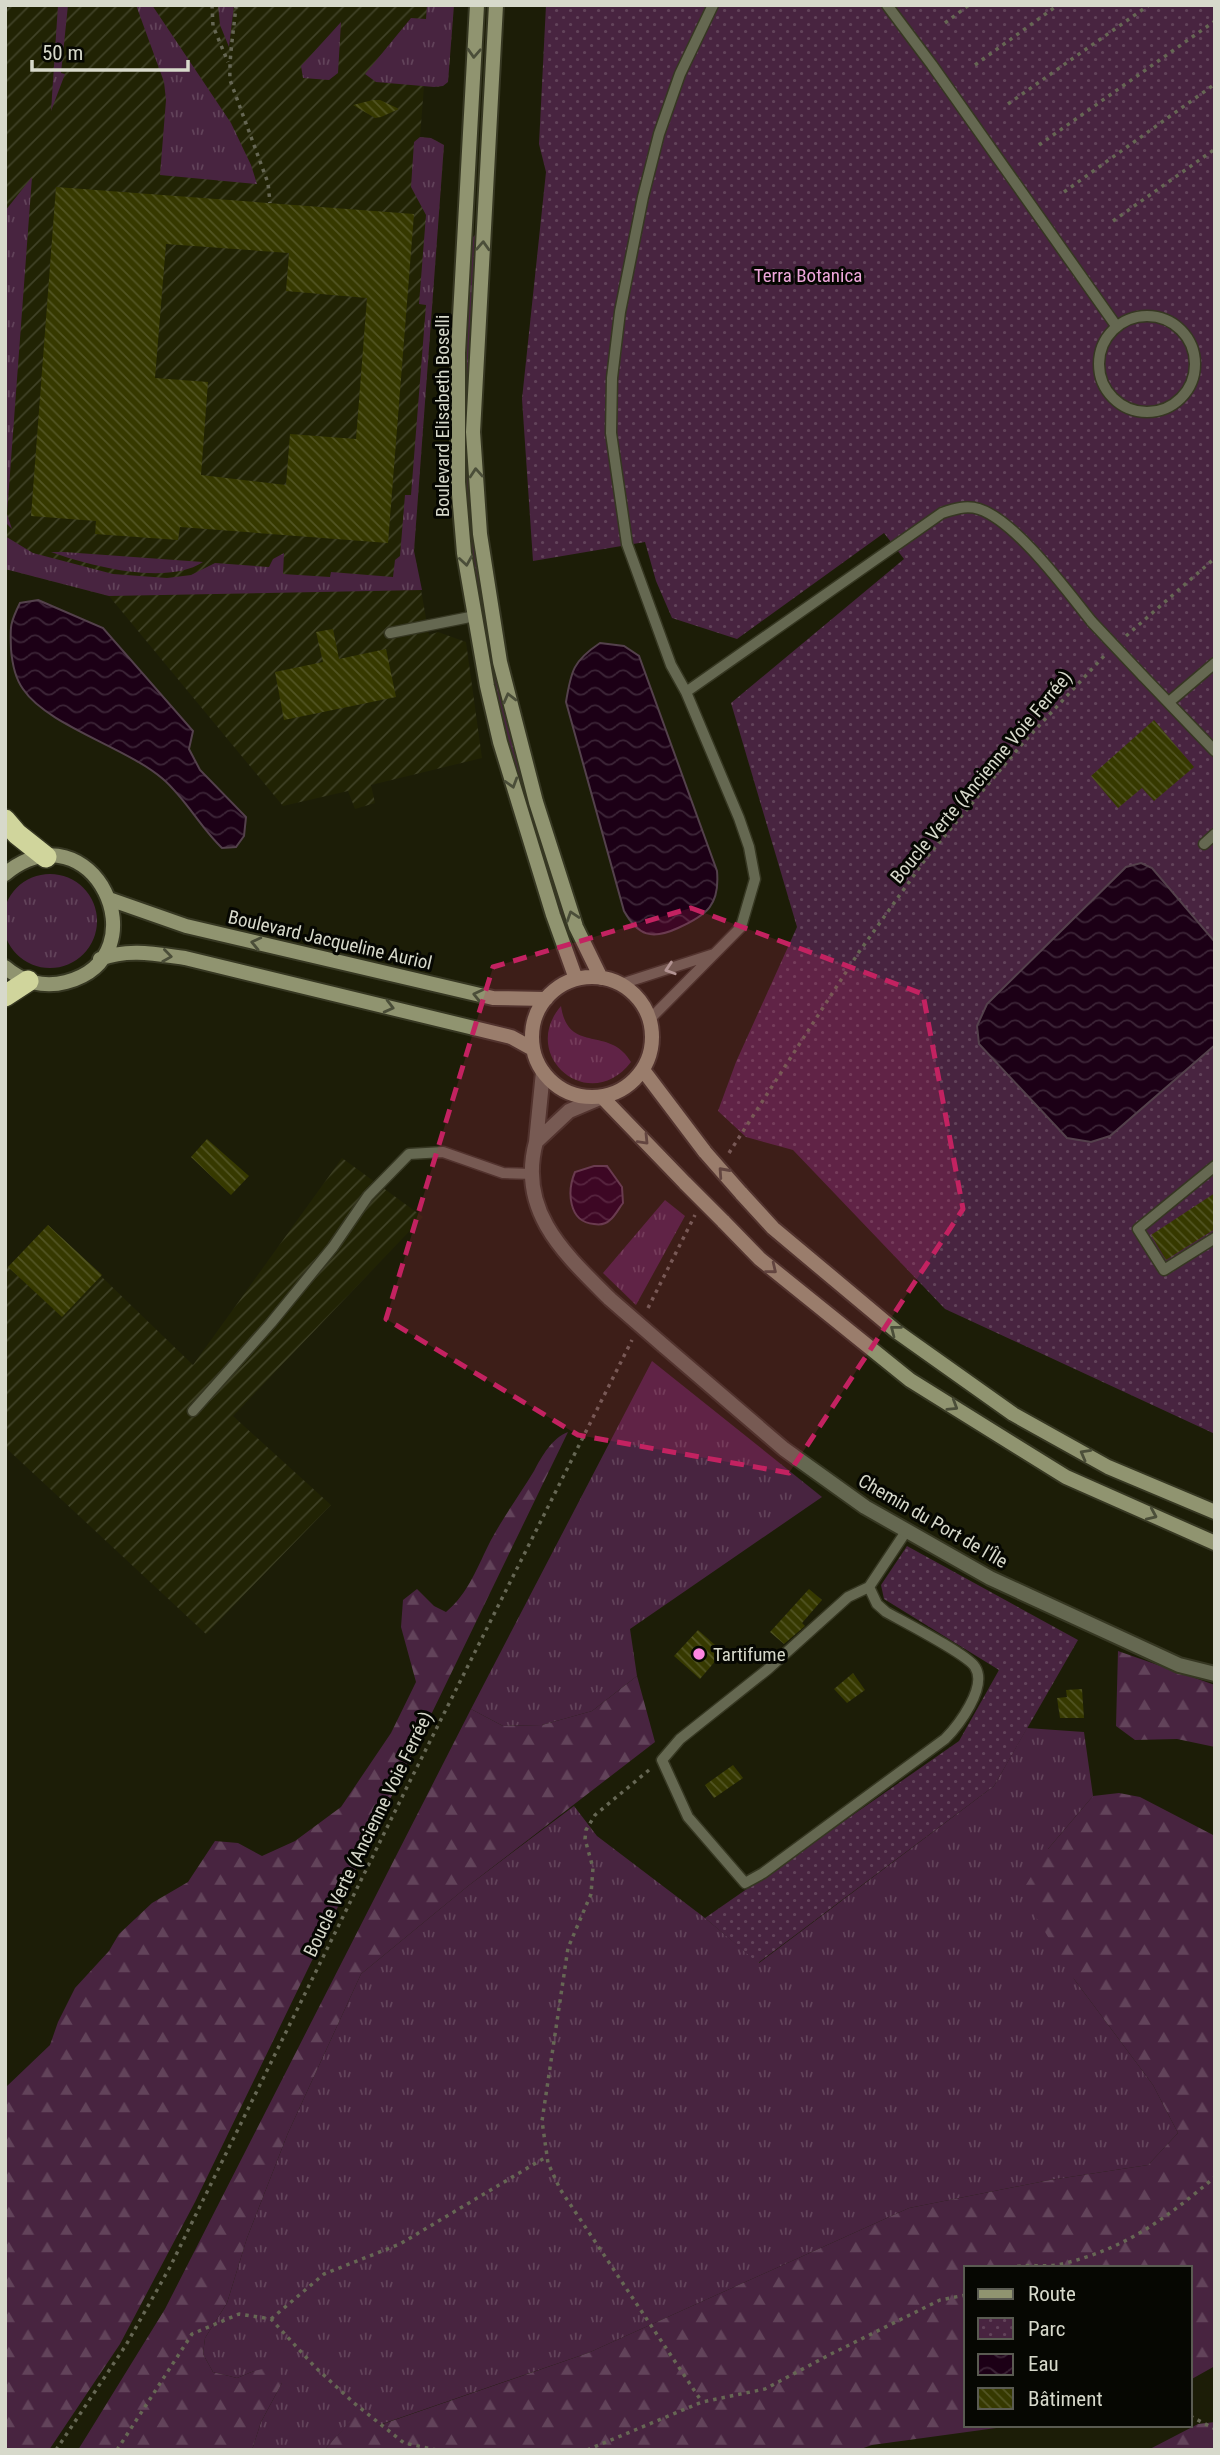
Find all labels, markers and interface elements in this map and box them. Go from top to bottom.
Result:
scale bar [32,28,187,72]
text: 50 m [42,41,83,65]
one-way arrow [467,48,482,59]
one-way arrow [475,240,490,251]
park label: Terra Botanica [754,264,862,287]
street label: Boulevard Elisabeth Boselli [431,315,454,517]
one-way arrow [469,467,484,478]
one-way arrow [458,555,473,567]
street label: Boucle Verte (Ancienne Voie Ferrée) [885,666,1077,888]
one-way arrow [503,692,517,704]
one-way arrow [504,777,519,789]
street label: Boulevard Jacqueline Auriol [226,905,434,975]
one-way arrow [566,910,581,922]
one-way arrow [250,937,262,951]
one-way arrow [162,948,173,963]
one-way arrow [664,960,676,975]
one-way arrow [472,989,484,1003]
one-way arrow [383,999,395,1013]
one-way arrow [635,1132,648,1145]
one-way arrow [719,1168,732,1181]
one-way arrow [764,1260,776,1273]
one-way arrow [891,1325,903,1338]
one-way arrow [945,1398,958,1411]
one-way arrow [1080,1449,1093,1462]
street label: Chemin du Port de l'Île [854,1469,1012,1573]
one-way arrow [1144,1507,1157,1521]
place label: Tartifume [713,1643,786,1666]
marker: Tartifume [691,1646,707,1662]
street label: Boucle Verte (Ancienne Voie Ferrée) [298,1708,438,1960]
legend [964,2266,1192,2427]
text: Route [1028,2282,1076,2306]
text: Parc [1028,2317,1066,2341]
text: Eau [1028,2352,1059,2376]
text: Bâtiment [1028,2387,1103,2411]

